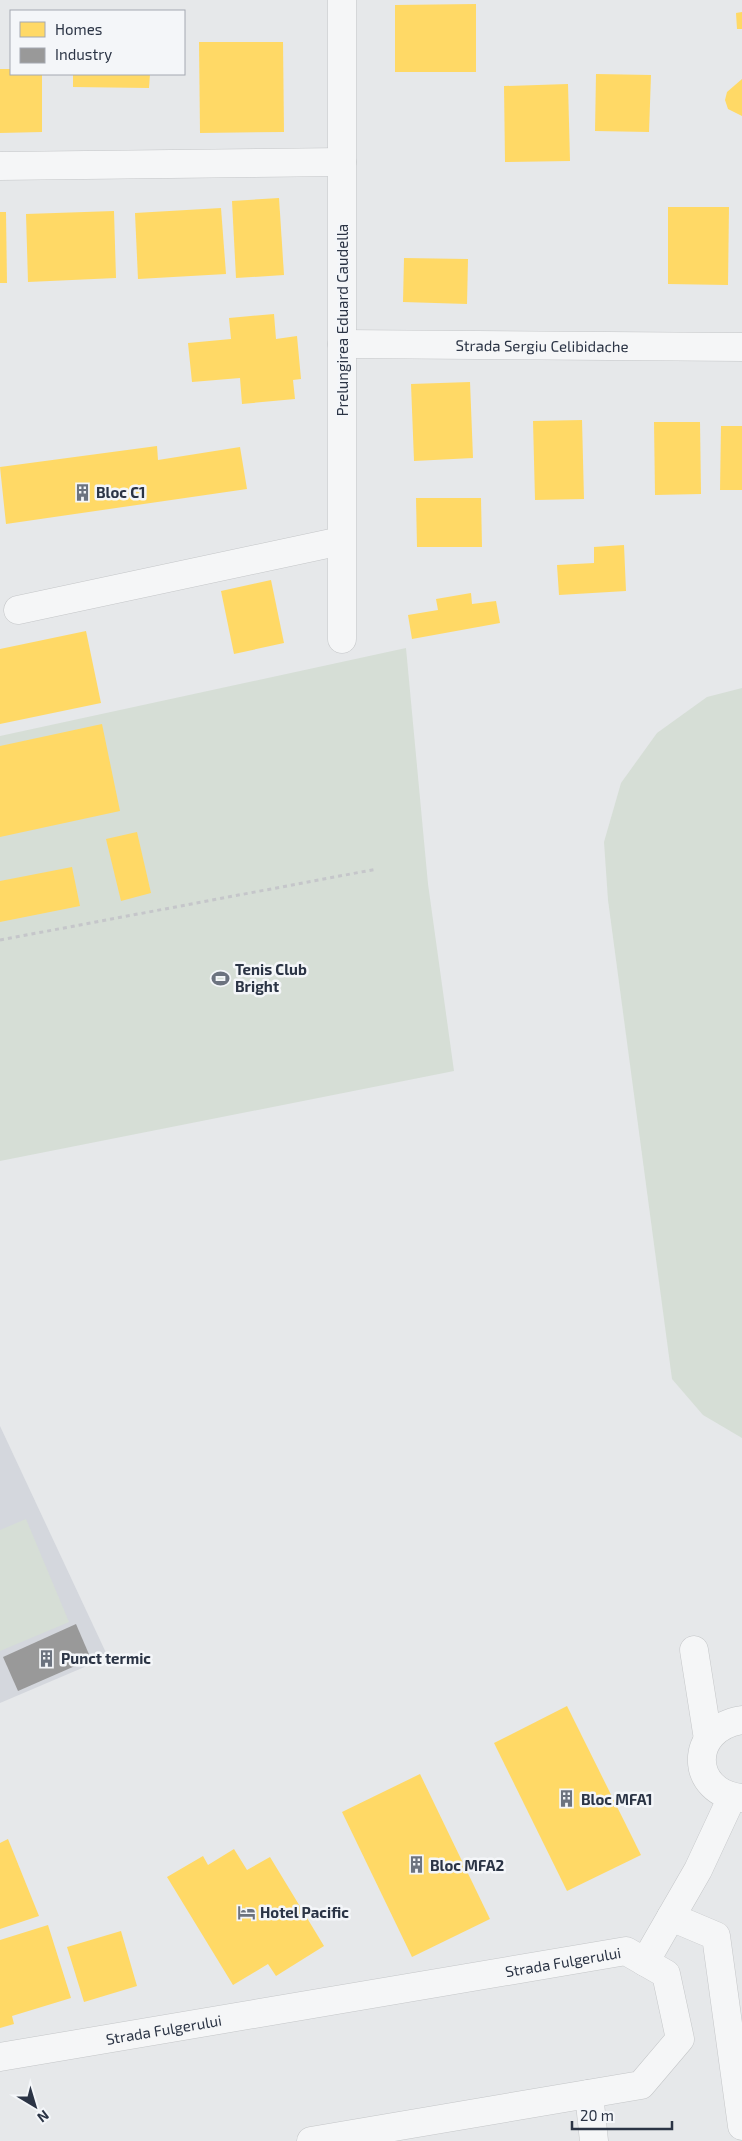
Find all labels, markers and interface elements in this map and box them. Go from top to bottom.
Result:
legend [10,10,185,75]
text: Homes [55,20,102,38]
text: Industry [55,45,112,63]
street label: Prelungirea Eduard Caudella [333,224,351,416]
street label: Strada Sergiu Celibidache [455,336,629,355]
building icon: Bloc C1 [72,482,92,502]
place label: Bloc C1 [96,483,146,501]
place label: Tenis Club Bright [235,960,307,995]
sports icon: Tenis Club Bright [211,968,231,988]
building icon: Punct termic [37,1648,57,1668]
place label: Punct termic [61,1649,151,1667]
building icon: Bloc MFA1 [557,1789,577,1809]
place label: Bloc MFA1 [581,1790,652,1808]
building icon: Bloc MFA2 [406,1855,426,1875]
place label: Bloc MFA2 [430,1856,504,1874]
hotel icon: Hotel Pacific [236,1902,256,1922]
place label: Hotel Pacific [260,1903,349,1921]
street label: Strada Fulgerului [504,1943,622,1980]
street label: Strada Fulgerului [104,2011,223,2048]
north arrow [10,2081,60,2131]
scale bar [572,2098,672,2130]
text: 20 m [580,2106,614,2124]
text: N [34,2107,53,2126]

